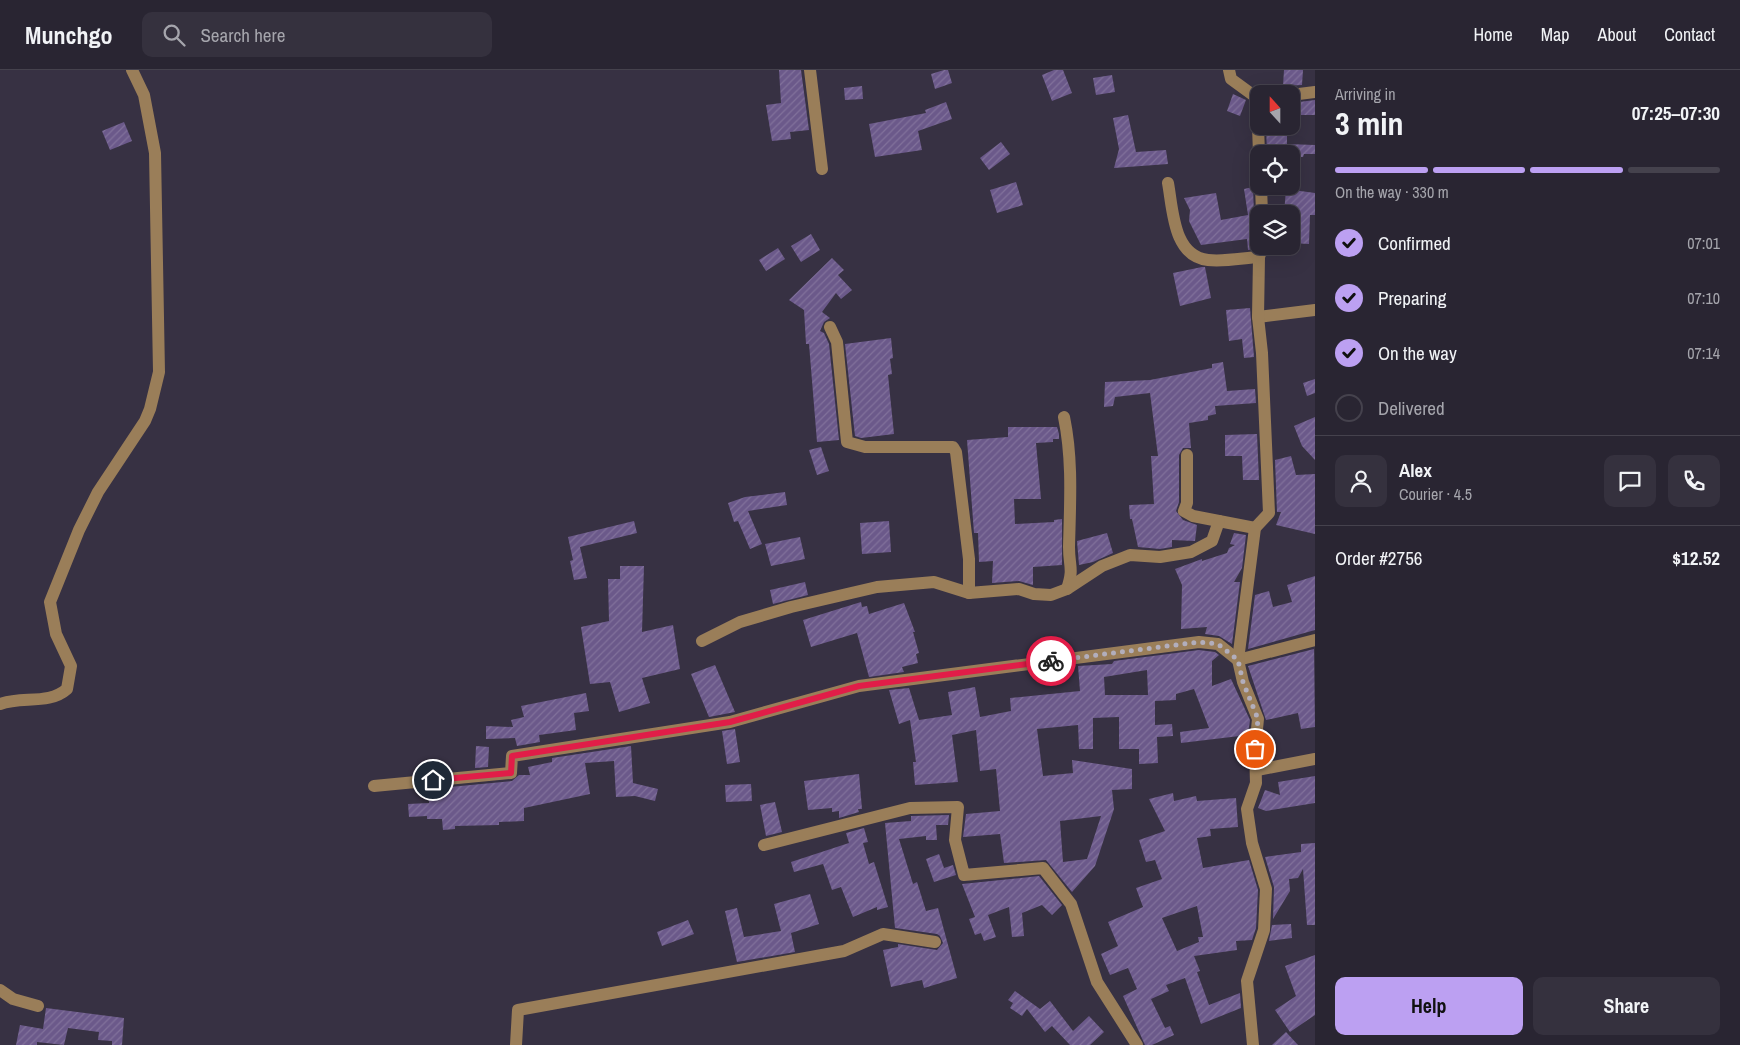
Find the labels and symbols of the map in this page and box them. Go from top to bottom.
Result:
north arrow [1250,85,1300,135]
courier [1026,636,1076,686]
pin [1234,728,1276,770]
pin [412,759,454,801]

